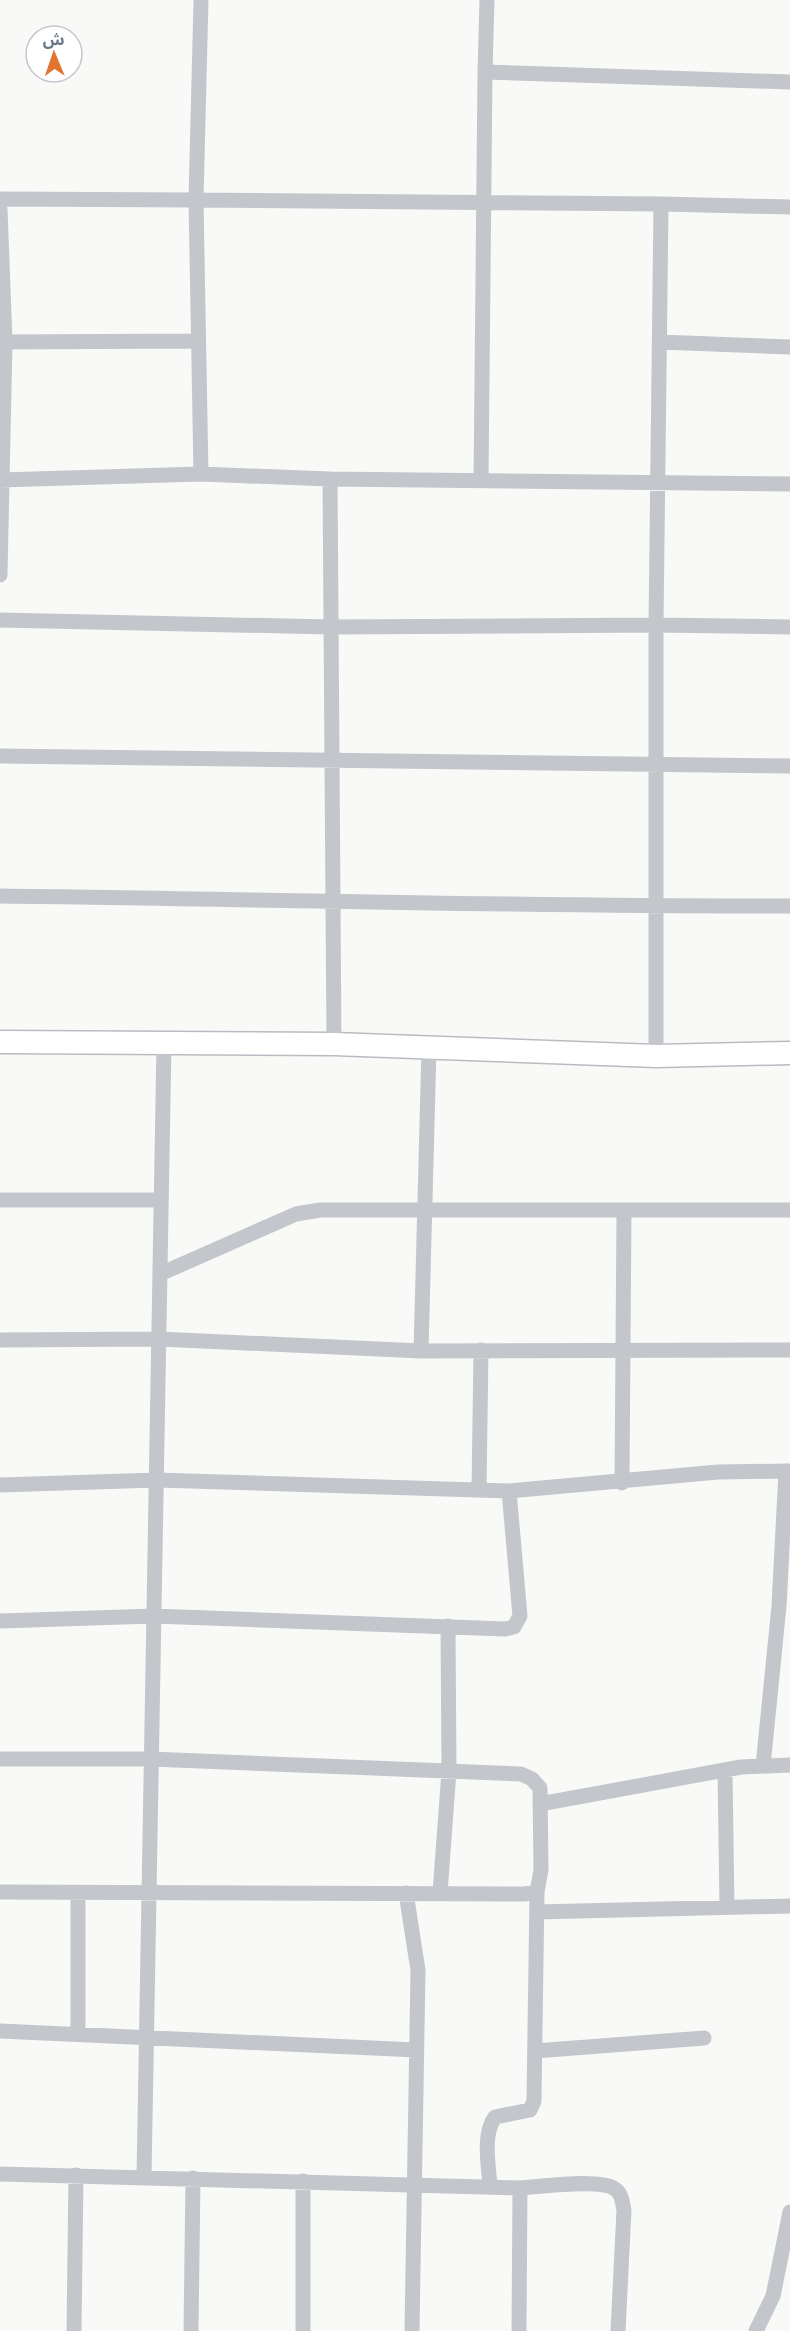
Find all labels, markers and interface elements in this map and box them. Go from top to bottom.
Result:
north arrow [24,24,84,84]
text: ش [42,29,65,49]

